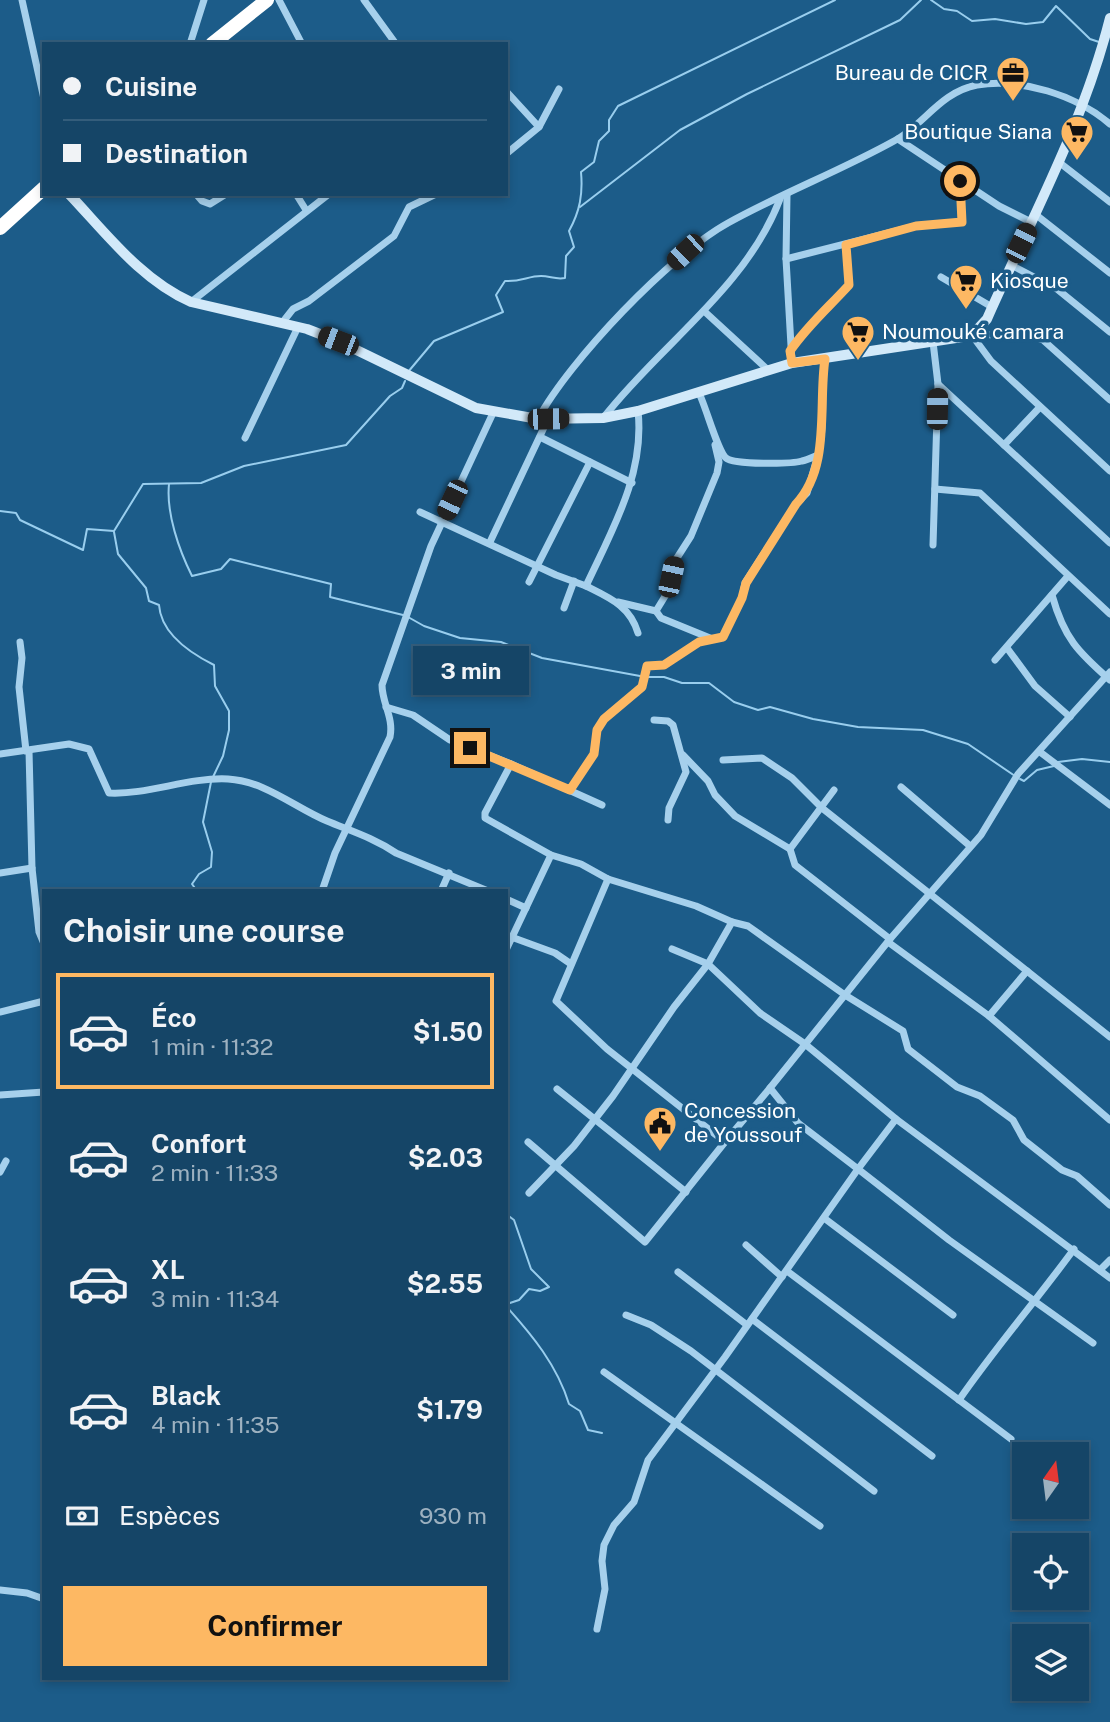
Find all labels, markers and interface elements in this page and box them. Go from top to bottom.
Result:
office icon: Bureau de CICR [994,54,1032,103]
place label: Bureau de CICR [835,60,988,85]
text: Cuisine [105,71,197,102]
supermarket icon: Boutique Siana [1058,113,1096,162]
place label: Boutique Siana [904,119,1052,144]
text: Destination [105,138,248,169]
route start [944,165,976,197]
car [1003,220,1040,266]
car [663,230,708,274]
supermarket icon: Kiosque [947,262,985,311]
place label: Kiosque [990,268,1069,293]
supermarket icon: Noumouké camara [839,313,877,362]
place label: Noumouké camara [882,319,1064,344]
car [315,324,362,358]
car [927,388,948,430]
car [527,408,570,430]
car [434,477,471,523]
car [657,554,686,600]
callout: 3 min [412,646,528,696]
text: 3 min [441,657,501,684]
route end [454,732,486,764]
text: Choisir une course [63,912,345,949]
icon: car [67,1000,130,1063]
text: Éco [151,1002,197,1033]
text: $1.50 [413,1016,483,1047]
text: 1 min · 11:32 [151,1033,273,1060]
place label: Concession de Youssouf [684,1098,802,1147]
public building icon: Concession de Youssouf [641,1104,679,1153]
icon: car [67,1126,130,1189]
text: Confort [151,1128,247,1159]
text: $2.03 [408,1142,483,1173]
text: 2 min · 11:33 [151,1159,278,1186]
icon: car [67,1252,130,1315]
text: XL [151,1254,185,1285]
text: $2.55 [407,1268,483,1299]
text: 3 min · 11:34 [151,1285,279,1312]
icon: car [67,1378,130,1441]
text: Black [151,1380,221,1411]
text: $1.79 [416,1394,483,1425]
text: 4 min · 11:35 [151,1411,280,1438]
north arrow [1012,1442,1088,1519]
map controls [1012,1442,1089,1701]
icon: cash [63,1497,101,1535]
text: Espèces [119,1500,220,1531]
text: 930 m [419,1502,487,1529]
button: locate [1012,1533,1089,1610]
button: Confirmer [63,1586,487,1666]
button: layers [1012,1624,1089,1701]

